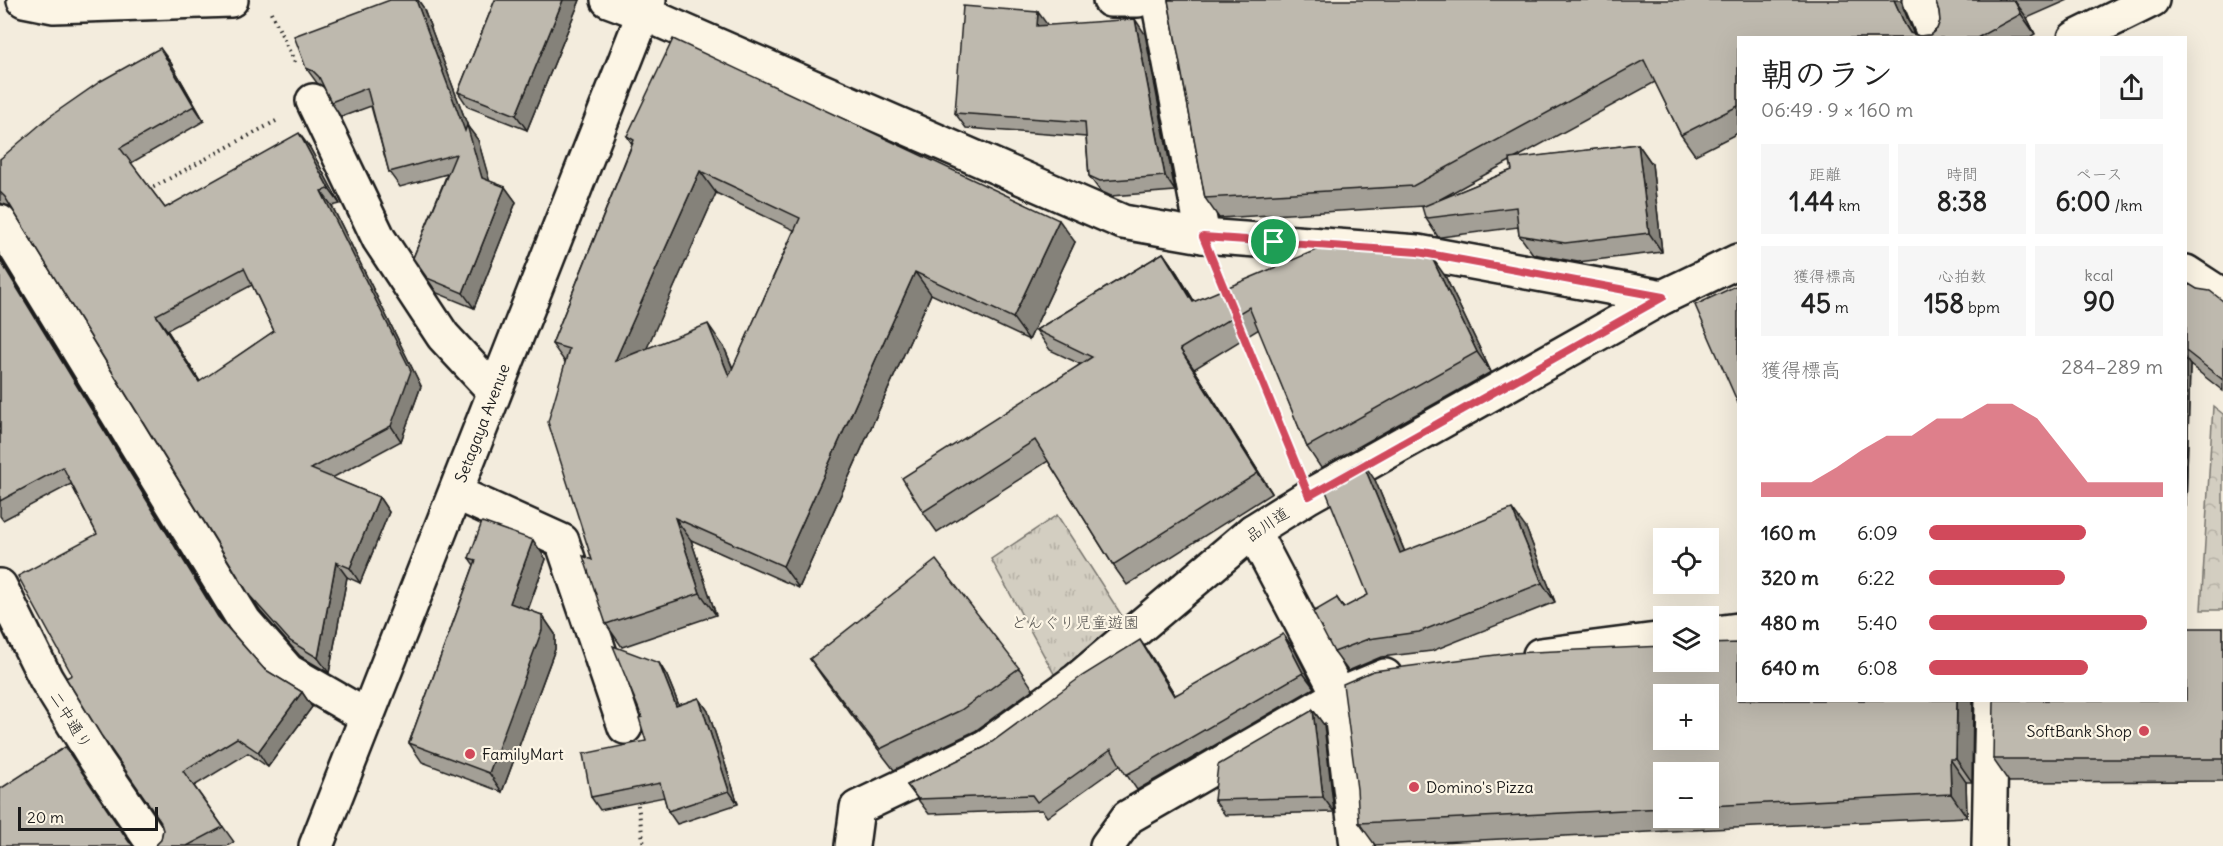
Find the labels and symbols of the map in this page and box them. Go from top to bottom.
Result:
pin [1248,216,1299,267]
street label: Setagaya Avenue [450,361,514,485]
street label: 品川道 [1242,502,1292,546]
park label: どんぐり児童遊園 [1011,612,1139,632]
street label: 二中通り [46,688,96,752]
place label: SoftBank Shop [2026,721,2132,741]
marker: SoftBank Shop [2137,724,2151,738]
place label: FamilyMart [482,744,564,764]
marker: FamilyMart [463,747,477,761]
place label: Domino's Pizza [1426,777,1534,797]
marker: Domino's Pizza [1407,780,1421,794]
scale bar [18,804,158,832]

